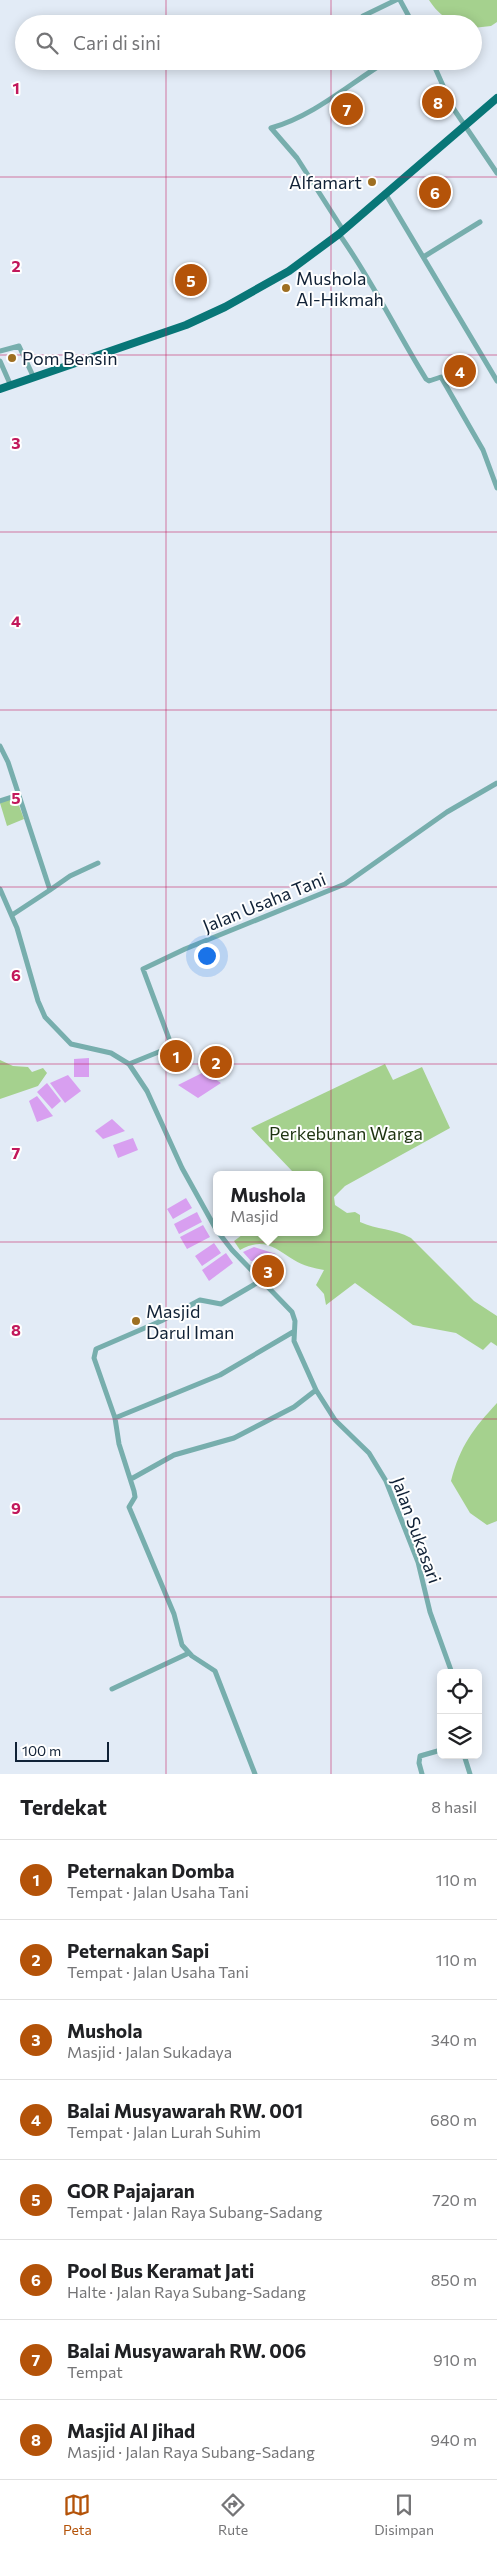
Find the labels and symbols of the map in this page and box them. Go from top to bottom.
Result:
text: 1 [12,78,20,97]
pin: 8 [422,83,454,121]
pin: 7 [331,90,363,128]
place label: Alfamart [289,171,362,193]
pin: 6 [419,173,451,211]
marker: Alfamart [366,176,378,188]
text: 2 [11,256,21,275]
pin: 5 [175,261,207,299]
place label: Mushola Al-Hikmah [296,267,384,310]
marker: Mushola Al-Hikmah [280,282,292,294]
place label: Pom Bensin [22,347,117,369]
marker: Pom Bensin [6,352,18,364]
pin: 4 [444,352,476,390]
text: 3 [11,433,21,452]
text: 4 [11,611,21,630]
text: 5 [11,788,21,807]
street label: Jalan Usaha Tani [199,867,329,937]
your location [194,943,220,969]
text: 6 [11,965,21,984]
pin: 1 [160,1037,192,1075]
pin: 2 [200,1043,232,1081]
park label: Perkebunan Warga [269,1122,423,1144]
text: 7 [12,1143,21,1162]
pin: 3 [252,1252,284,1290]
place label: Masjid Darul Iman [146,1300,234,1343]
marker: Masjid Darul Iman [130,1315,142,1327]
text: 8 [11,1320,21,1339]
street label: Jalan Sukasari [388,1474,446,1586]
text: 9 [11,1498,21,1517]
scale bar [15,1739,109,1762]

